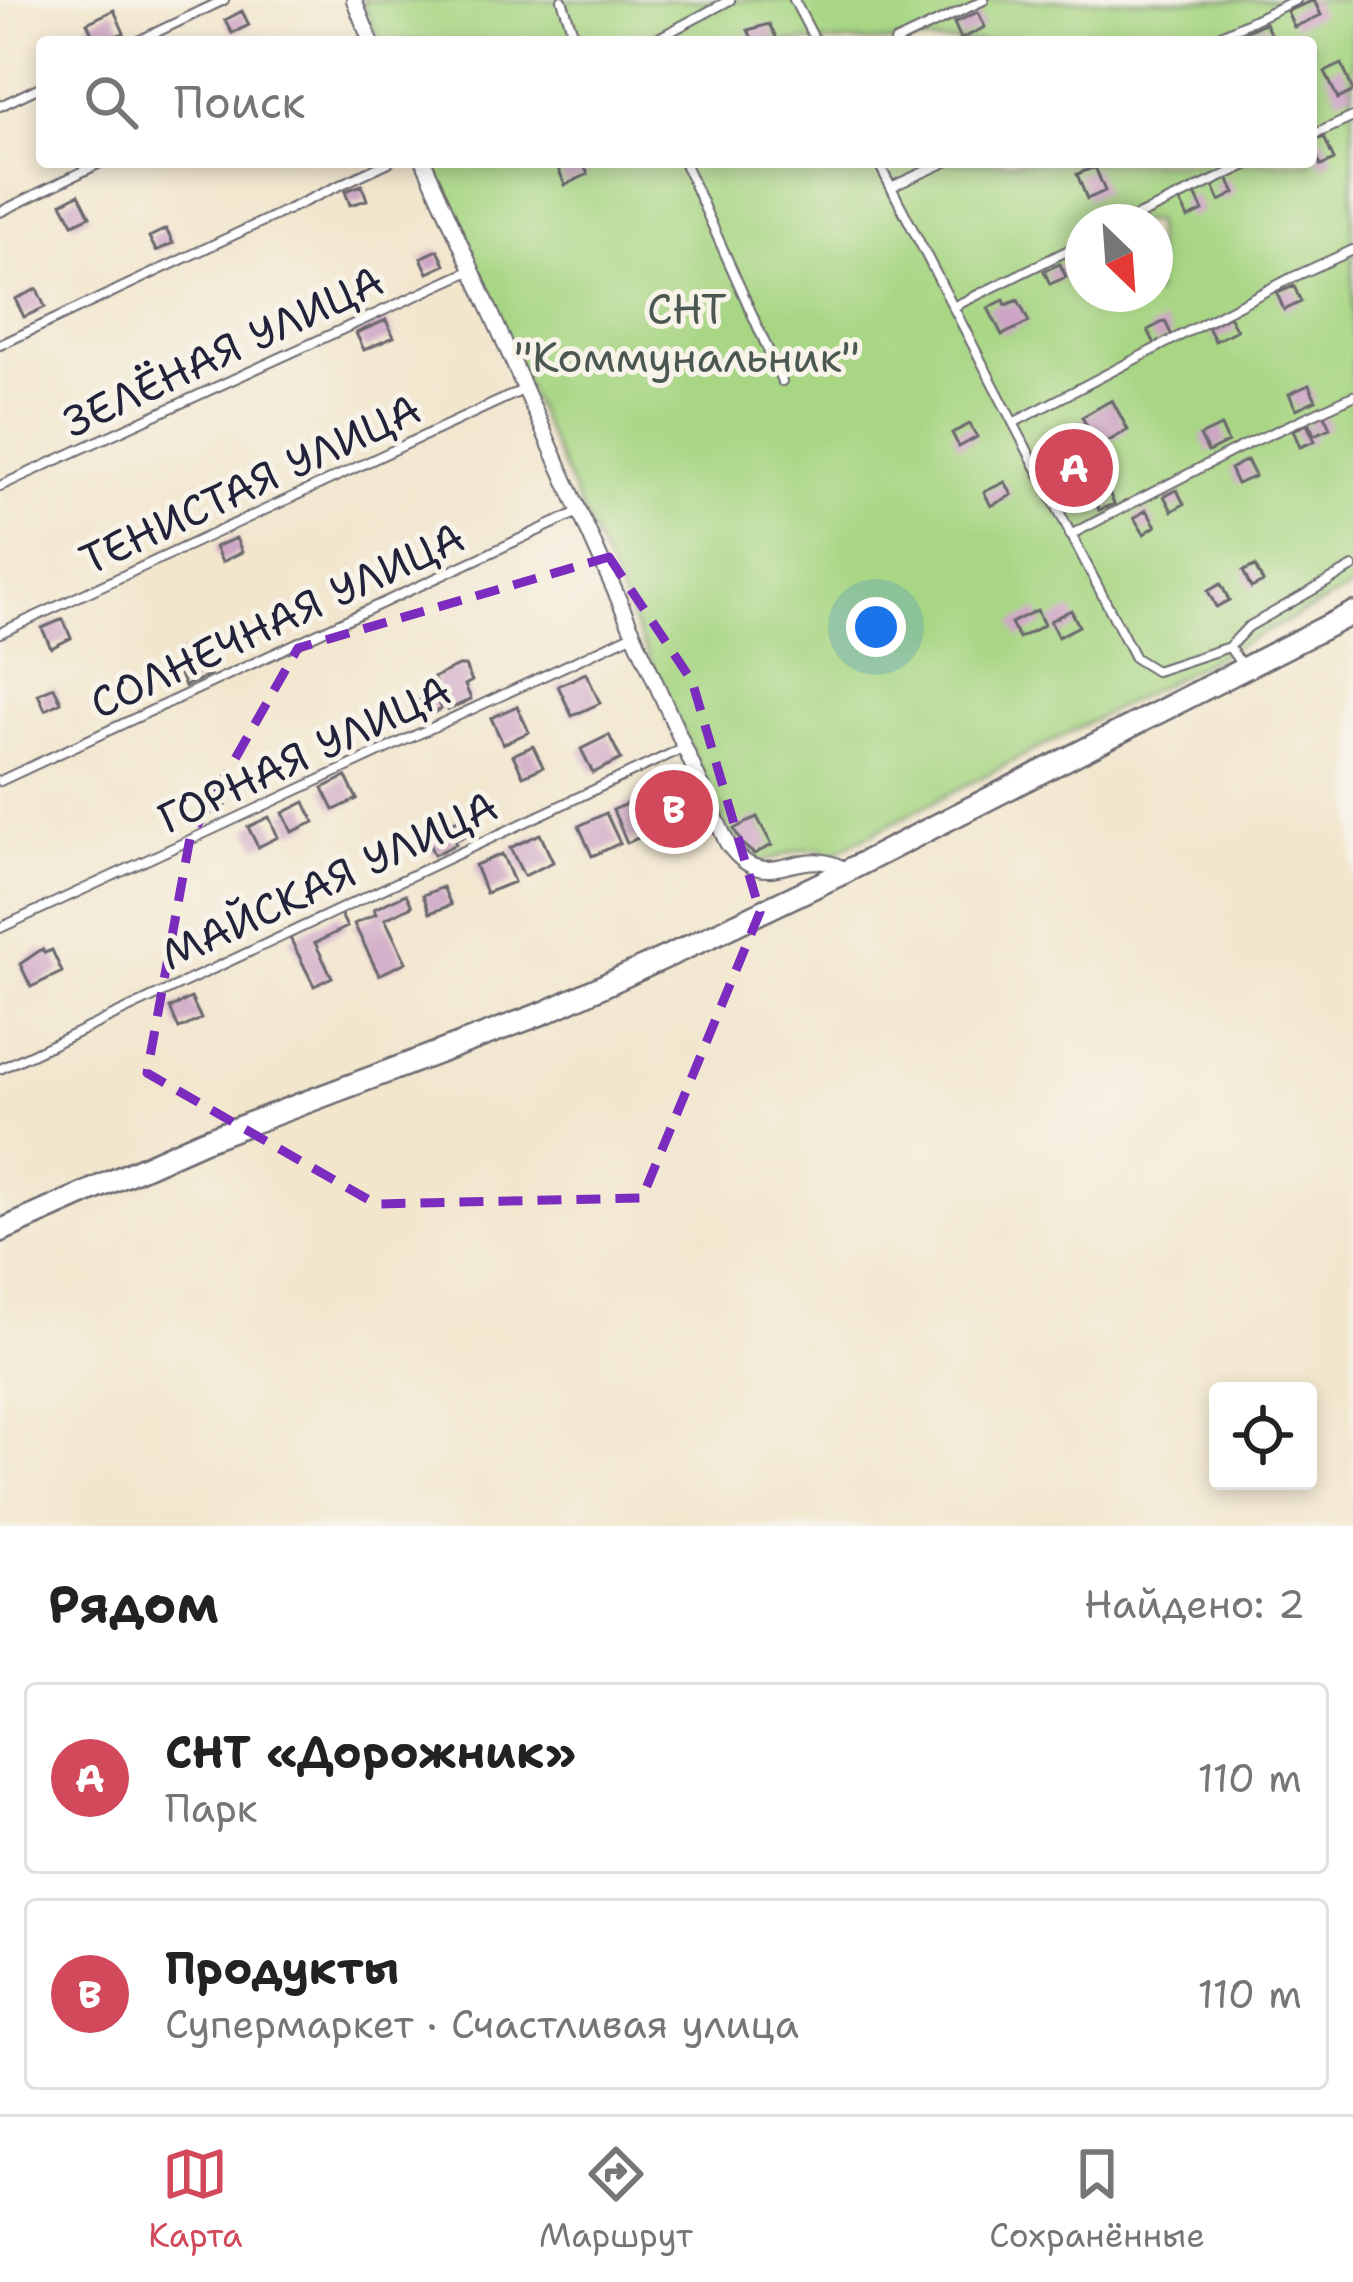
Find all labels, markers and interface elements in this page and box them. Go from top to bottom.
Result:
search box [36,36,1317,168]
icon: search [78,69,144,135]
text: Поиск [174,72,305,132]
north arrow [1065,204,1173,312]
street label: ЗЕЛЁНАЯ УЛИЦА [54,252,392,450]
park label: СНТ "Коммунальник" [514,281,860,385]
street label: ТЕНИСТАЯ УЛИЦА [71,380,429,588]
pin: A [1035,423,1113,513]
street label: СОЛНЕЧНАЯ УЛИЦА [81,509,473,731]
your location [846,597,906,657]
street label: ГОРНАЯ УЛИЦА [149,662,459,846]
pin: B [635,764,713,854]
street label: МАЙСКАЯ УЛИЦА [152,777,506,983]
map controls [1209,1382,1317,1490]
button: locate [1209,1382,1317,1490]
text: Рядом [48,1570,219,1638]
text: Найдено: 2 [1084,1578,1305,1630]
text: СНТ «Дорожник» [165,1722,576,1782]
text: A [75,1752,105,1804]
text: 110 m [1198,1752,1302,1804]
text: Парк [165,1782,258,1834]
text: Продукты [165,1938,399,1998]
text: B [78,1968,102,2020]
text: 110 m [1198,1968,1302,2020]
text: Супермаркет · Счастливая улица [165,1998,799,2050]
tab: Карта [148,2141,243,2258]
tab: Маршрут [539,2141,693,2258]
tab: Сохранённые [989,2141,1205,2258]

